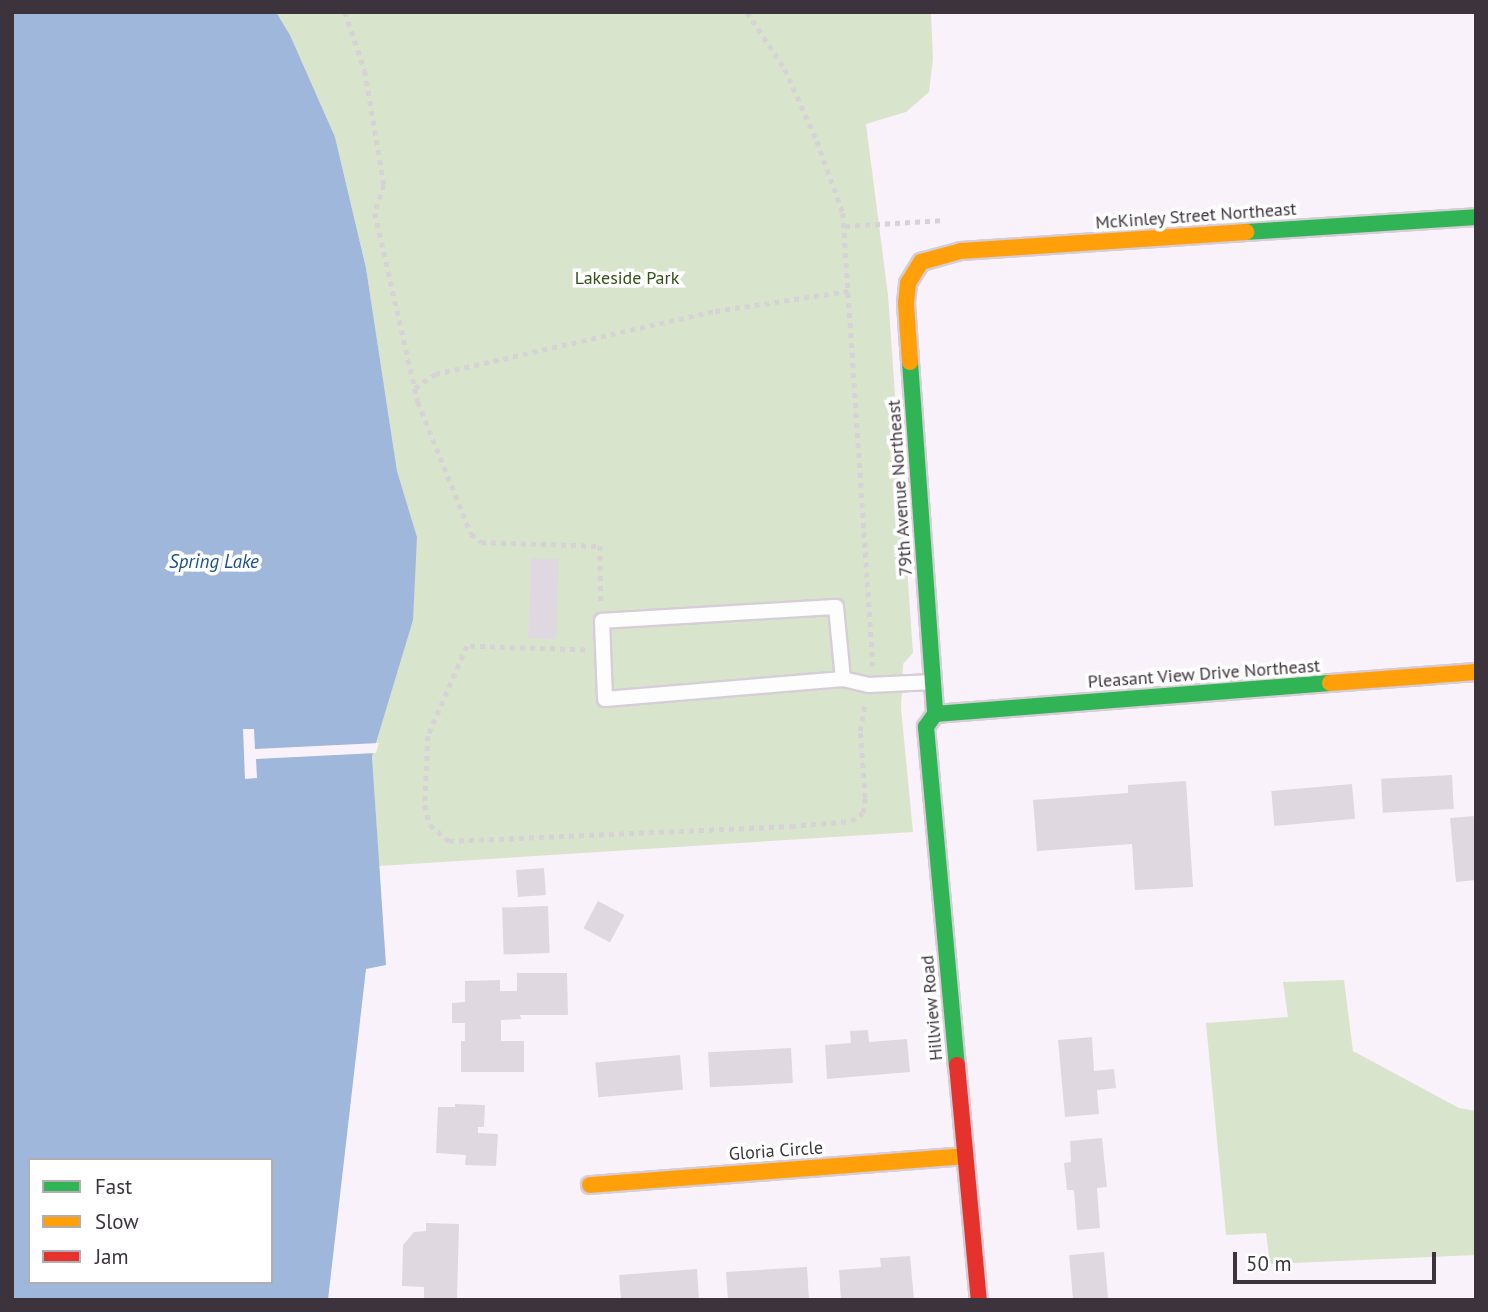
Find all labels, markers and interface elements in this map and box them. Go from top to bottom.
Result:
street label: McKinley Street Northeast [1094,198,1298,234]
park label: Lakeside Park [575,267,679,289]
street label: 79th Avenue Northeast [883,399,917,577]
water label: Spring Lake [169,551,259,573]
street label: Pleasant View Drive Northeast [1087,655,1321,693]
street label: Hillview Road [917,954,947,1062]
street label: Gloria Circle [728,1137,824,1165]
legend [28,1158,273,1284]
text: Fast [95,1173,132,1200]
text: Slow [95,1208,139,1235]
scale bar [1236,1238,1439,1282]
text: Jam [95,1243,129,1270]
text: 50 m [1246,1250,1292,1277]

